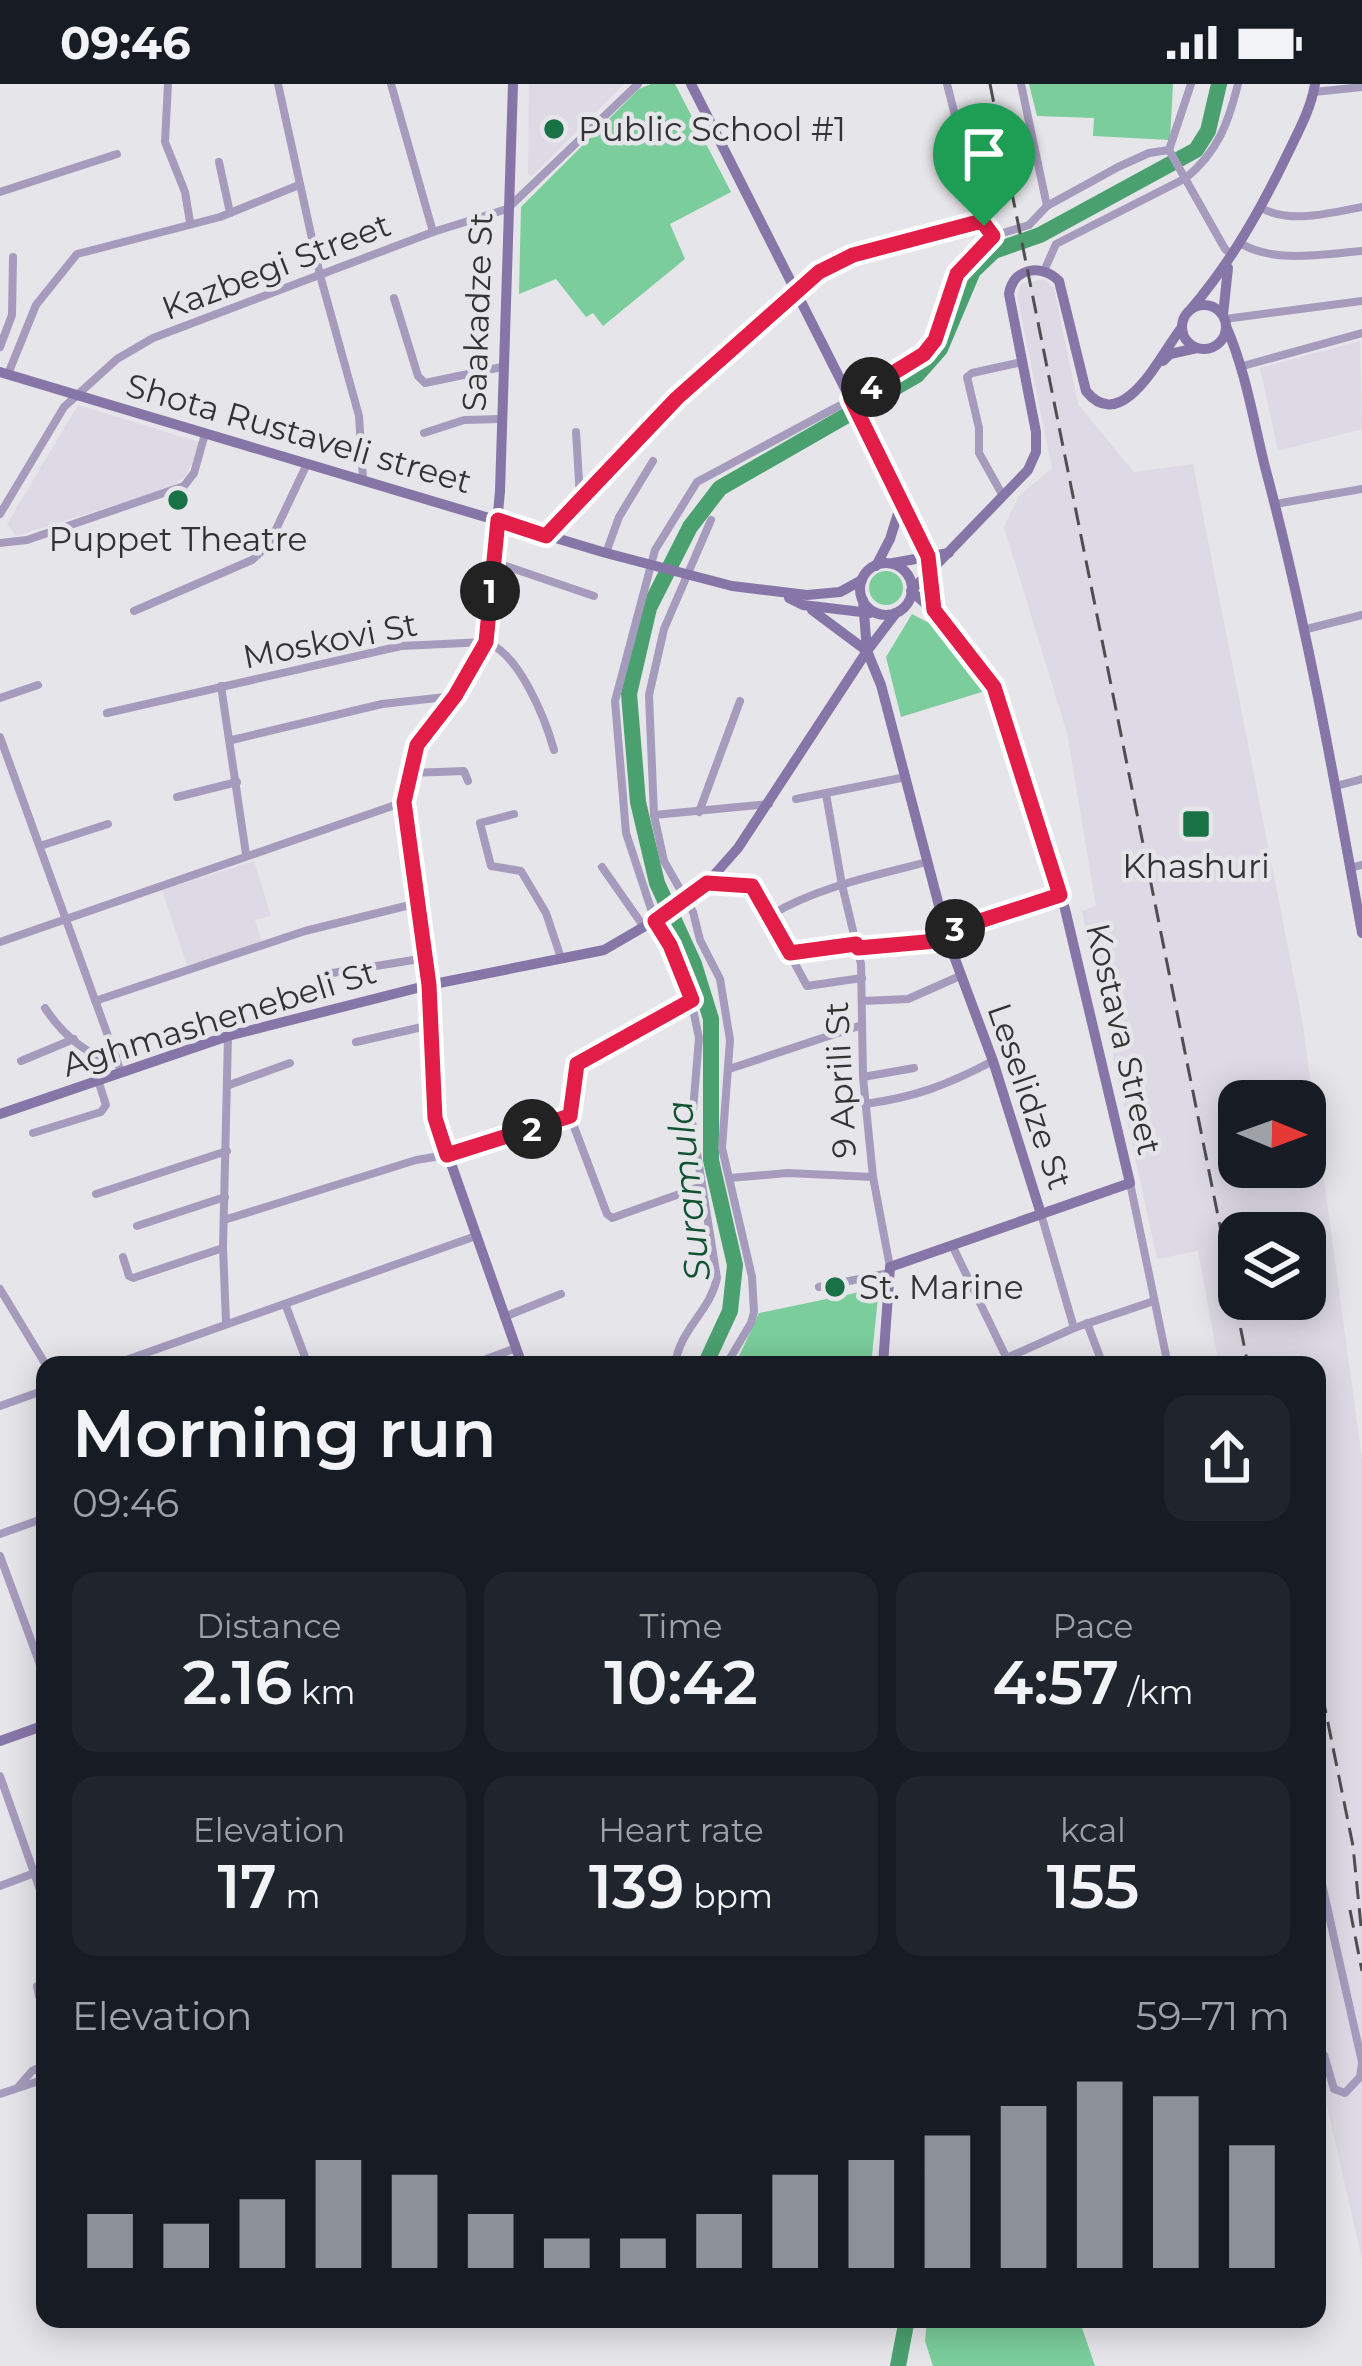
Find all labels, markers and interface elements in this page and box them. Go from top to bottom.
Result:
text: 09:46 [60,15,191,70]
pin [933,103,1035,226]
place label: Public School #1 [578,109,846,149]
marker: Public School #1 [541,116,567,142]
icon: arrive [951,121,1017,187]
street label: Kazbegi Street [156,204,396,328]
street label: Saakadze St [454,212,500,412]
pin: 4 [841,357,901,417]
street label: Shota Rustaveli street [122,365,476,501]
text: 4 [860,367,882,407]
marker: Puppet Theatre [165,487,191,513]
place label: Puppet Theatre [49,519,307,559]
pin: 1 [460,561,520,621]
text: 1 [484,571,496,611]
street label: Moskovi St [239,604,421,676]
marker: Khashuri [1180,808,1212,840]
place label: Khashuri [1122,846,1270,886]
pin: 3 [925,899,985,959]
text: 3 [945,909,965,949]
street label: Kostava Street [1078,919,1170,1159]
street label: Aghmashenebeli St [57,951,381,1085]
street label: Leselidze St [979,998,1081,1194]
street label: 9 Aprili St [816,1001,864,1159]
north arrow [1218,1080,1326,1188]
map controls [1218,1080,1326,1320]
pin: 2 [502,1099,562,1159]
water label: Suramula [657,1099,719,1283]
text: 2 [522,1109,542,1149]
button: layers [1218,1212,1326,1320]
place label: St. Marine [859,1267,1024,1307]
marker: St. Marine [822,1274,848,1300]
text: Morning run [72,1393,496,1474]
button: share [1164,1395,1290,1521]
text: 09:46 [72,1479,179,1527]
text: Distance [197,1606,341,1646]
text: Time [640,1606,722,1646]
text: Pace [1053,1606,1133,1646]
text: 2.16 [183,1646,292,1719]
text: 10:42 [604,1646,758,1719]
text: 4:57 [993,1646,1119,1719]
text: km [292,1672,355,1712]
text: /km [1119,1672,1193,1712]
text: Elevation [193,1810,345,1850]
text: Heart rate [598,1810,764,1850]
text: kcal [1060,1810,1126,1850]
text: 17 [217,1850,277,1923]
text: 139 [589,1850,684,1923]
text: 155 [1047,1850,1139,1923]
text: m [277,1876,321,1916]
text: bpm [684,1876,773,1916]
text: Elevation [72,1992,252,2040]
text: 59–71 m [1136,1992,1290,2040]

